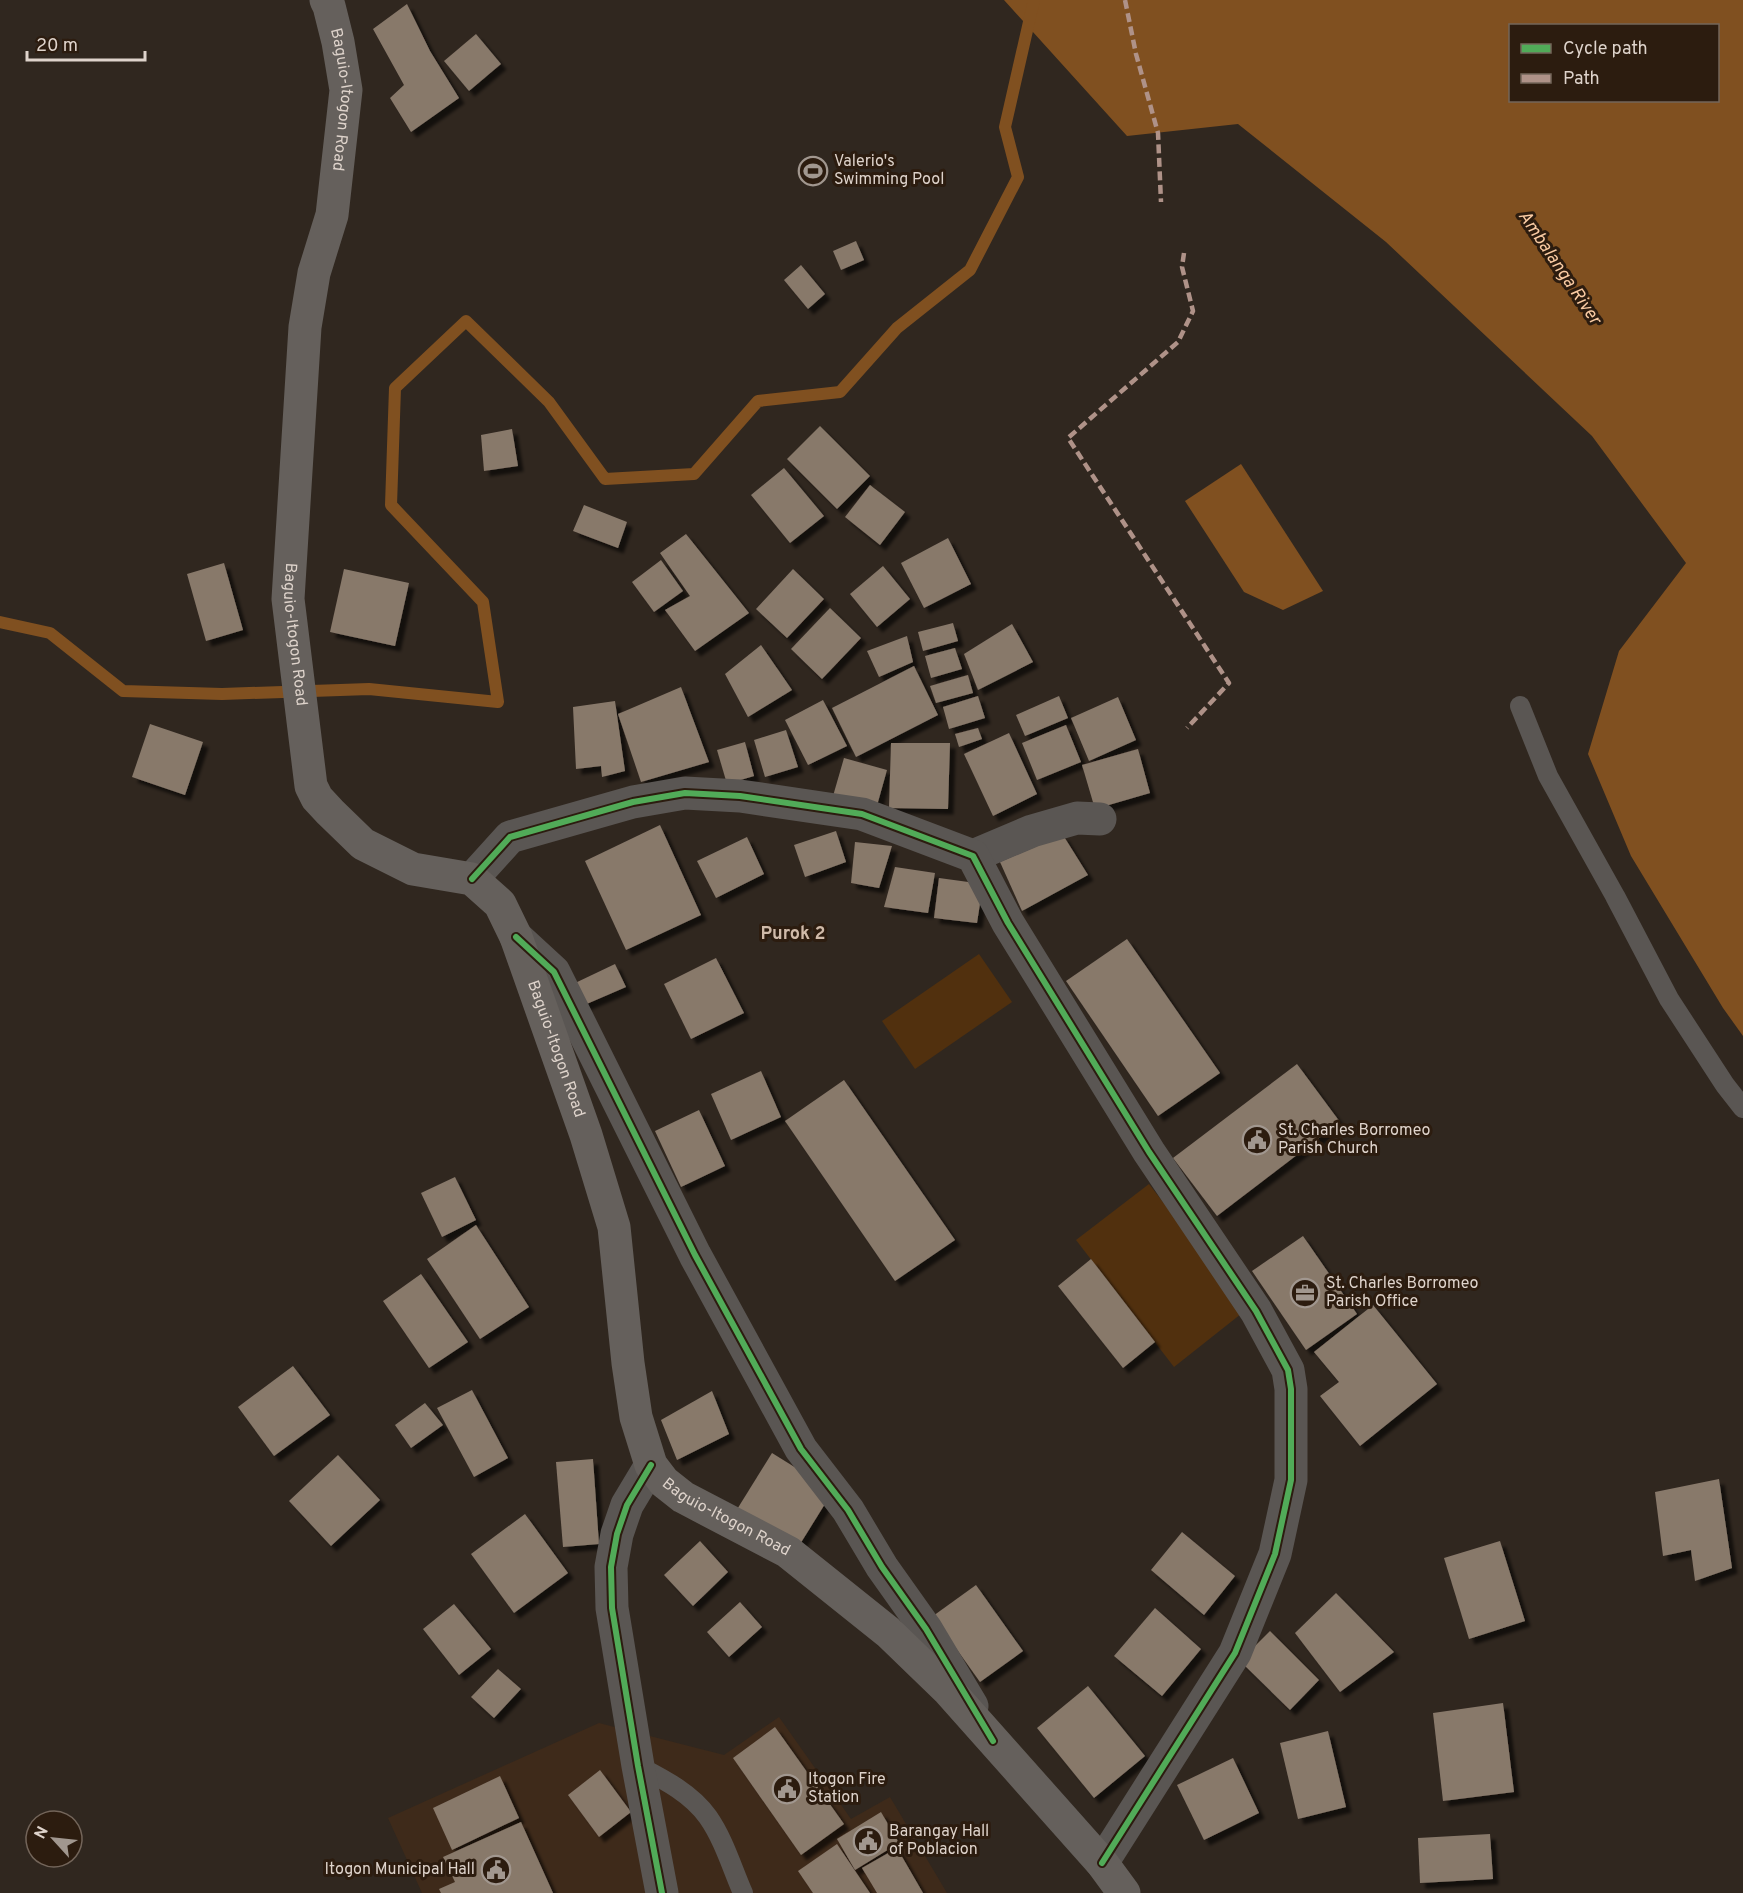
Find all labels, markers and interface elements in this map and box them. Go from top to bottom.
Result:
scale bar [27,24,146,62]
legend [1509,24,1719,102]
street label: Baguio-Itogon Road [325,26,356,172]
text: 20 m [36,35,78,58]
text: Cycle path [1563,38,1648,61]
text: Path [1563,68,1600,91]
place label: Valerio's Swimming Pool [834,152,944,190]
sports icon: Valerio's Swimming Pool [797,155,829,187]
water label: Ambalanga River [1512,206,1607,331]
street label: Baguio-Itogon Road [278,562,311,707]
district label: Purok 2 [761,923,825,946]
street label: Baguio-Itogon Road [522,978,589,1120]
place label: St. Charles Borromeo Parish Church [1278,1121,1431,1159]
public building icon: St. Charles Borromeo Parish Church [1241,1124,1273,1156]
place label: St. Charles Borromeo Parish Office [1326,1274,1479,1312]
office icon: St. Charles Borromeo Parish Office [1289,1277,1321,1309]
street label: Baguio-Itogon Road [658,1474,793,1561]
place label: Itogon Fire Station [808,1770,886,1808]
public building icon: Itogon Fire Station [771,1773,803,1805]
north arrow [24,1809,84,1869]
place label: Barangay Hall of Poblacion [889,1822,989,1860]
text: N [31,1823,54,1843]
public building icon: Barangay Hall of Poblacion [852,1825,884,1857]
public building icon: Itogon Municipal Hall [480,1854,512,1886]
place label: Itogon Municipal Hall [325,1860,475,1880]

